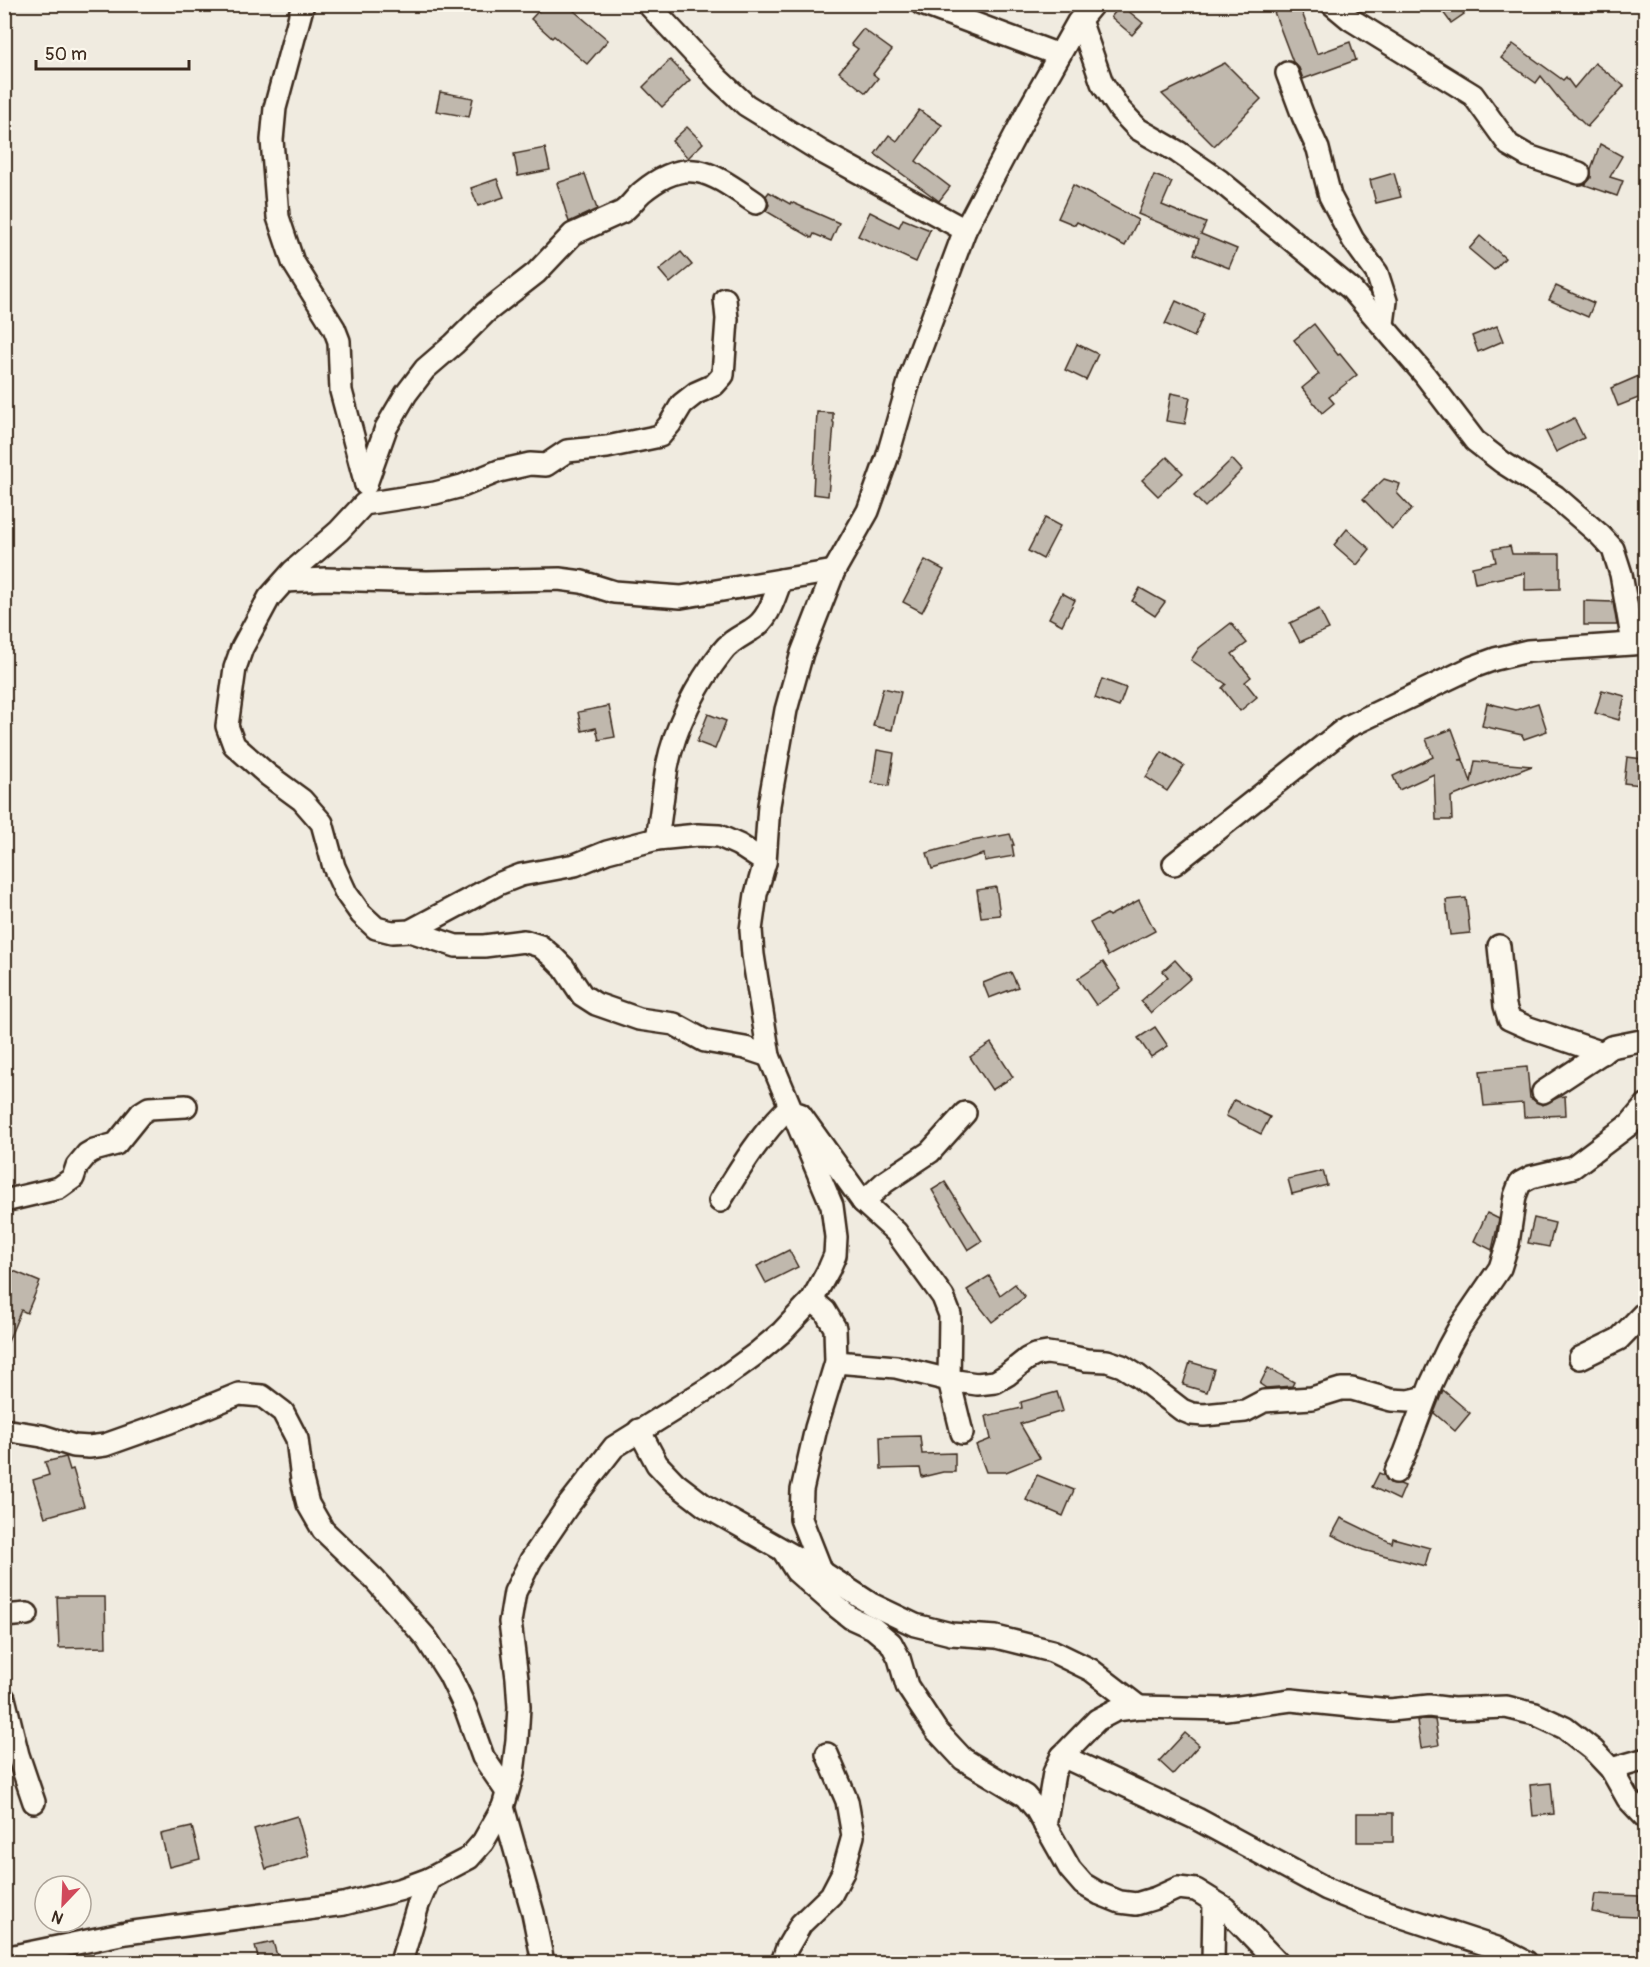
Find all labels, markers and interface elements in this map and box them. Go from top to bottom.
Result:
scale bar [36,33,189,71]
text: 50 m [45,43,87,66]
north arrow [33,1874,93,1934]
text: N [48,1905,66,1928]

